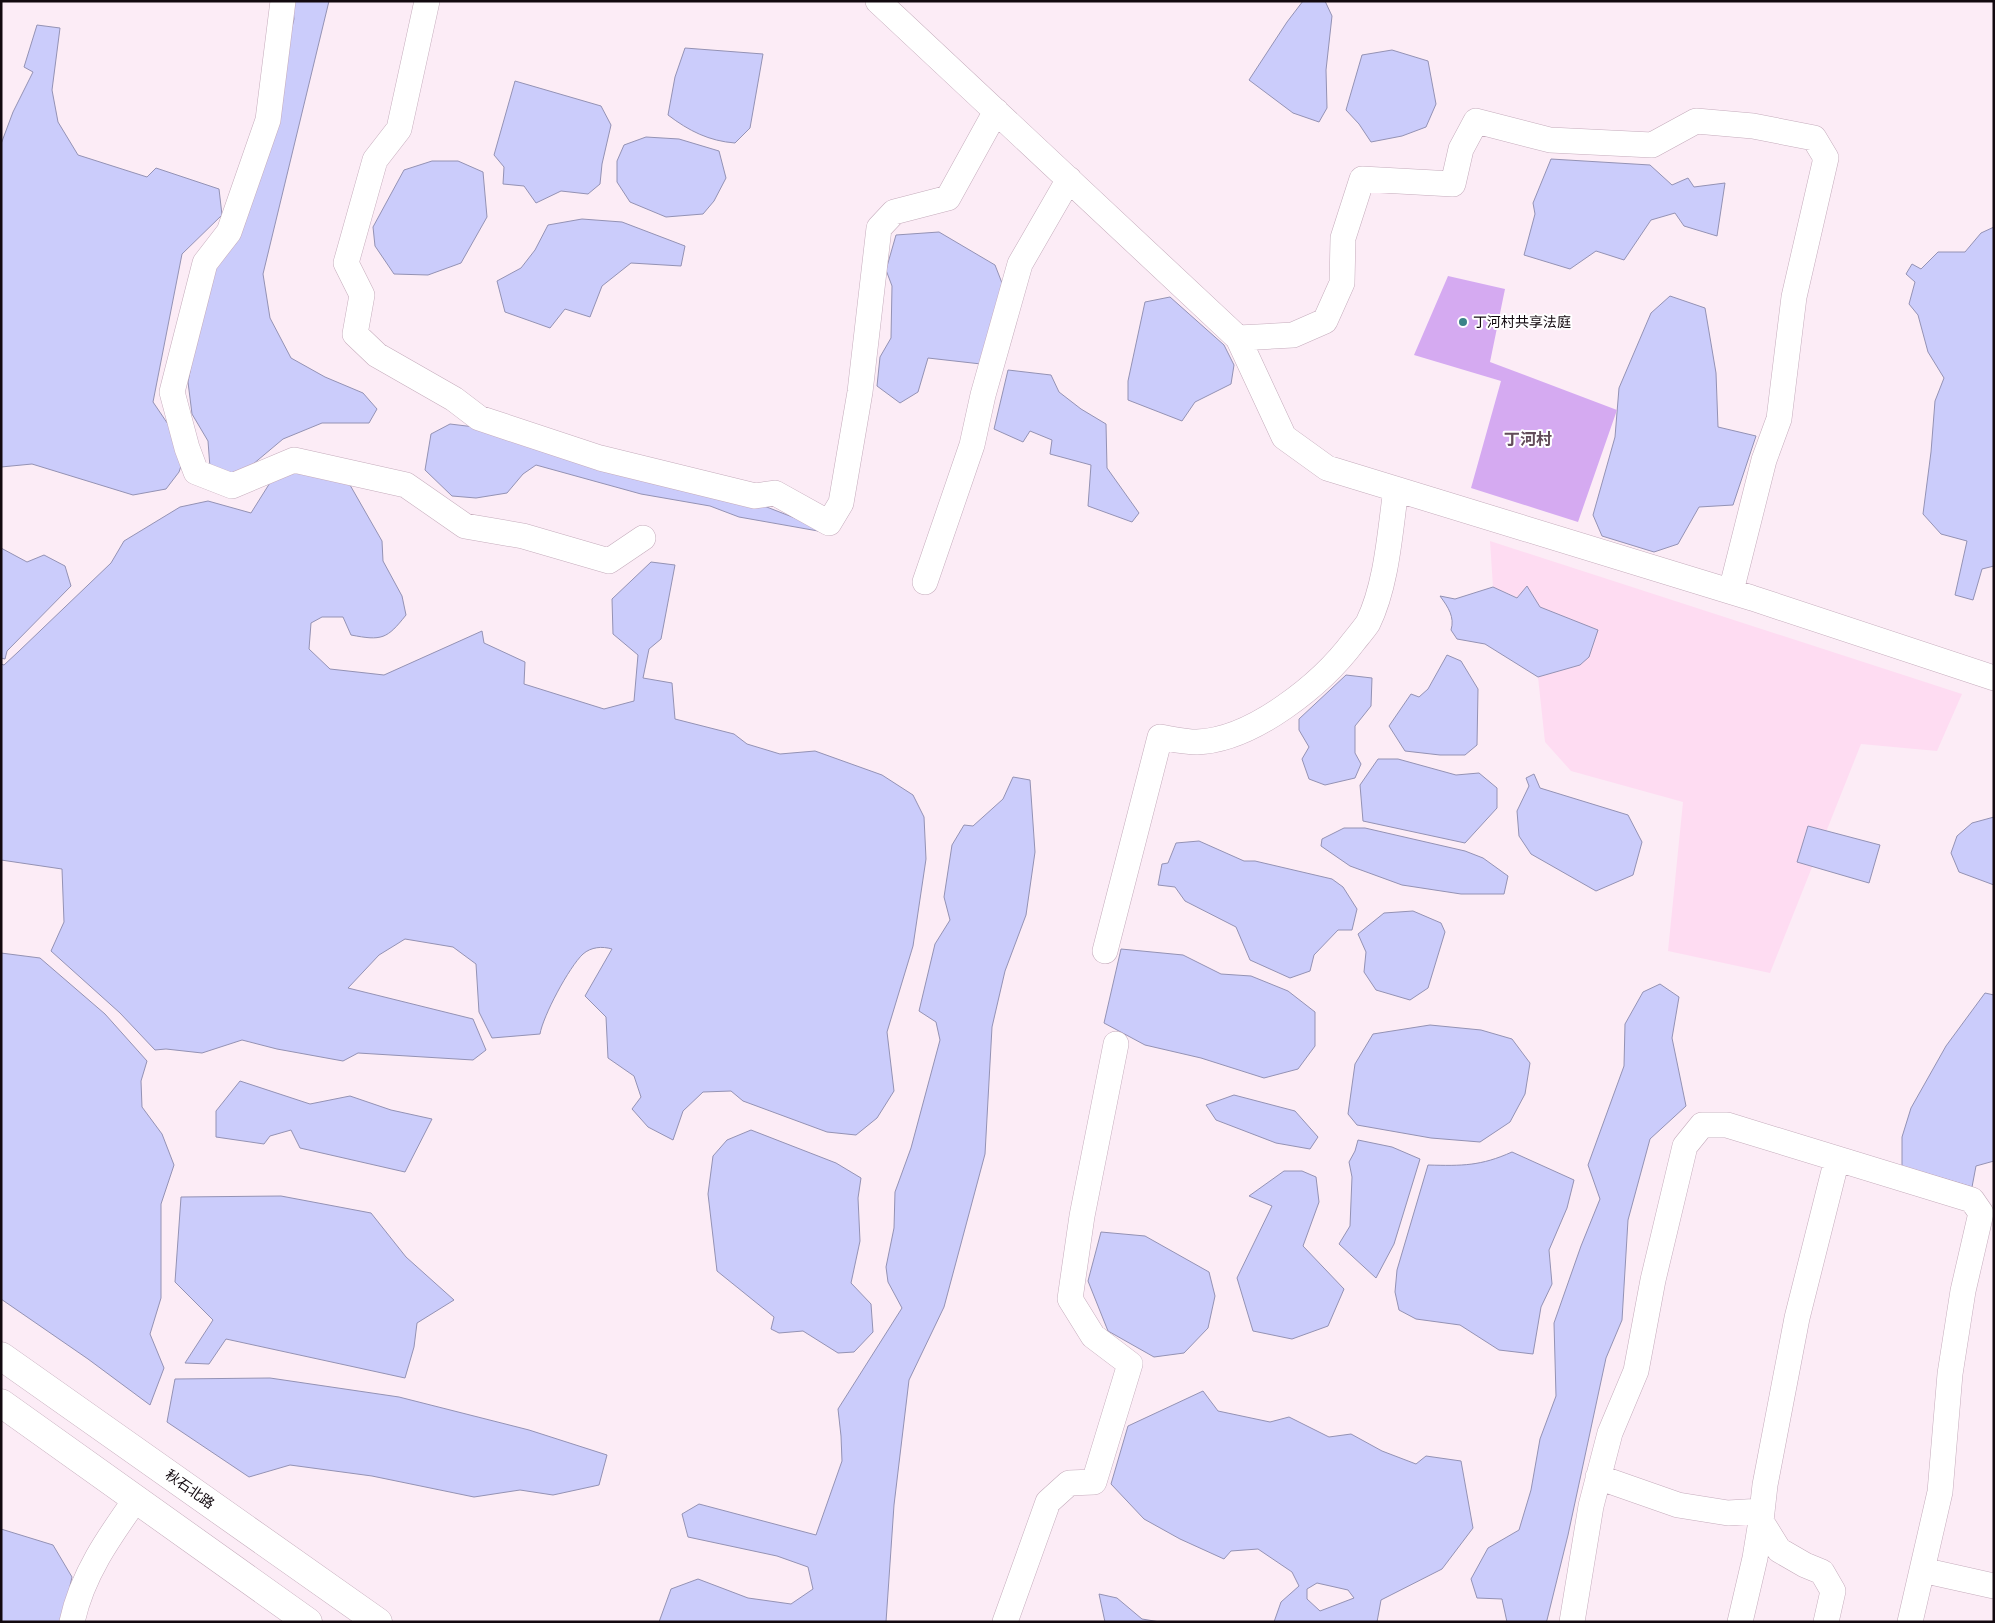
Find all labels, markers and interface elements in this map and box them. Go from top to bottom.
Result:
place label: 丁河村共享法庭 [1473,313,1571,331]
marker: 丁河村共享法庭 [1457,316,1469,328]
district label: 丁河村 [1504,429,1552,449]
street label: 秋石北路 [162,1466,218,1512]

